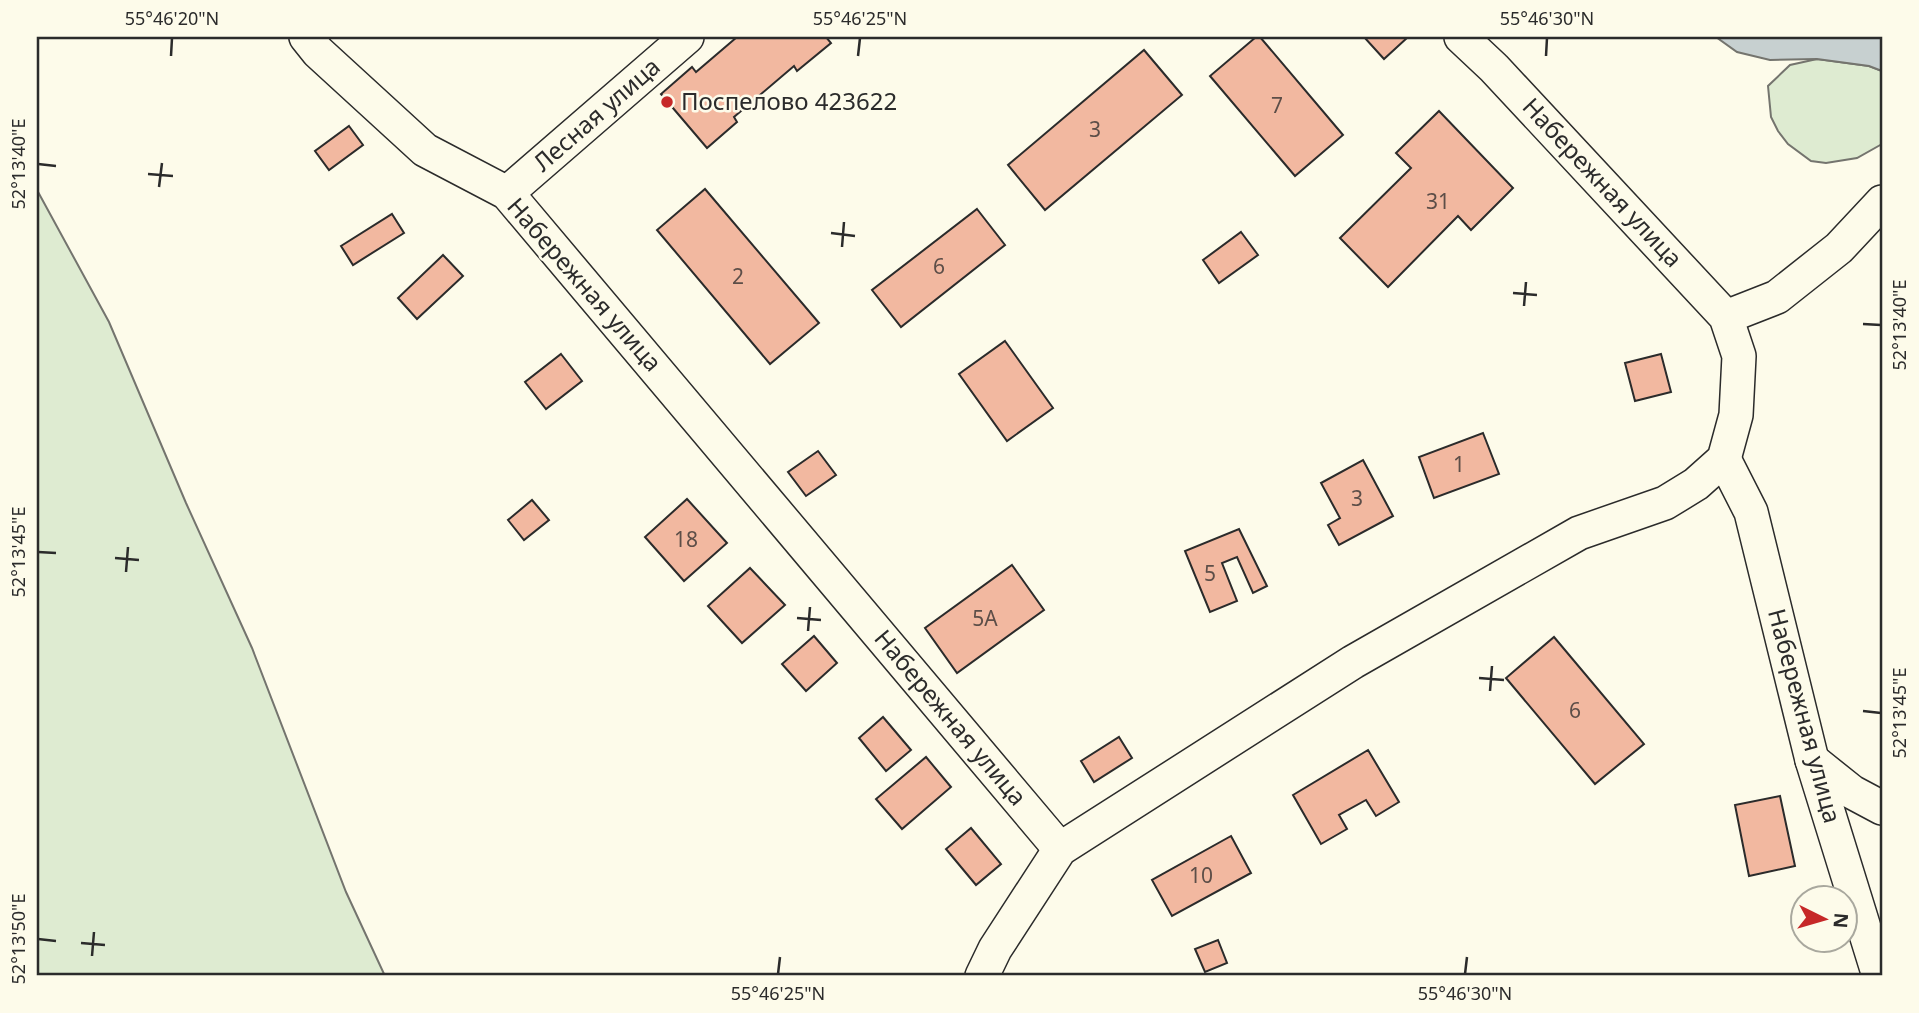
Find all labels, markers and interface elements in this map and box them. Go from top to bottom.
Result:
text: 55°46'20"N [125,6,219,30]
text: 55°46'25"N [813,6,907,30]
text: 55°46'30"N [1500,6,1594,30]
street label: Лесная улица [526,50,666,178]
place label: Поспелово 423622 [681,84,897,117]
street label: Набережная улица [1516,90,1690,274]
house number: 7 [1271,91,1283,119]
marker: Поспелово 423622 [659,94,675,110]
house number: 3 [1089,115,1101,143]
text: 52°13'40"E [6,119,30,209]
house number: 31 [1426,187,1450,215]
street label: Набережная улица [500,190,670,378]
house number: 6 [933,252,945,280]
house number: 2 [732,262,744,290]
text: 52°13'40"E [1887,280,1911,370]
house number: 1 [1453,450,1465,478]
house number: 3 [1351,484,1363,512]
text: 52°13'45"E [6,507,30,597]
house number: 18 [674,525,698,553]
house number: 5 [1204,559,1216,587]
house number: 5А [972,604,998,632]
street label: Набережная улица [1761,605,1850,826]
street label: Набережная улица [868,622,1035,812]
text: 52°13'45"E [1887,668,1911,758]
house number: 6 [1569,696,1581,724]
house number: 10 [1189,861,1213,889]
north arrow [1790,884,1860,954]
text: 52°13'50"E [6,894,30,984]
text: N [1827,912,1855,929]
text: 55°46'25"N [731,981,825,1005]
text: 55°46'30"N [1418,981,1512,1005]

